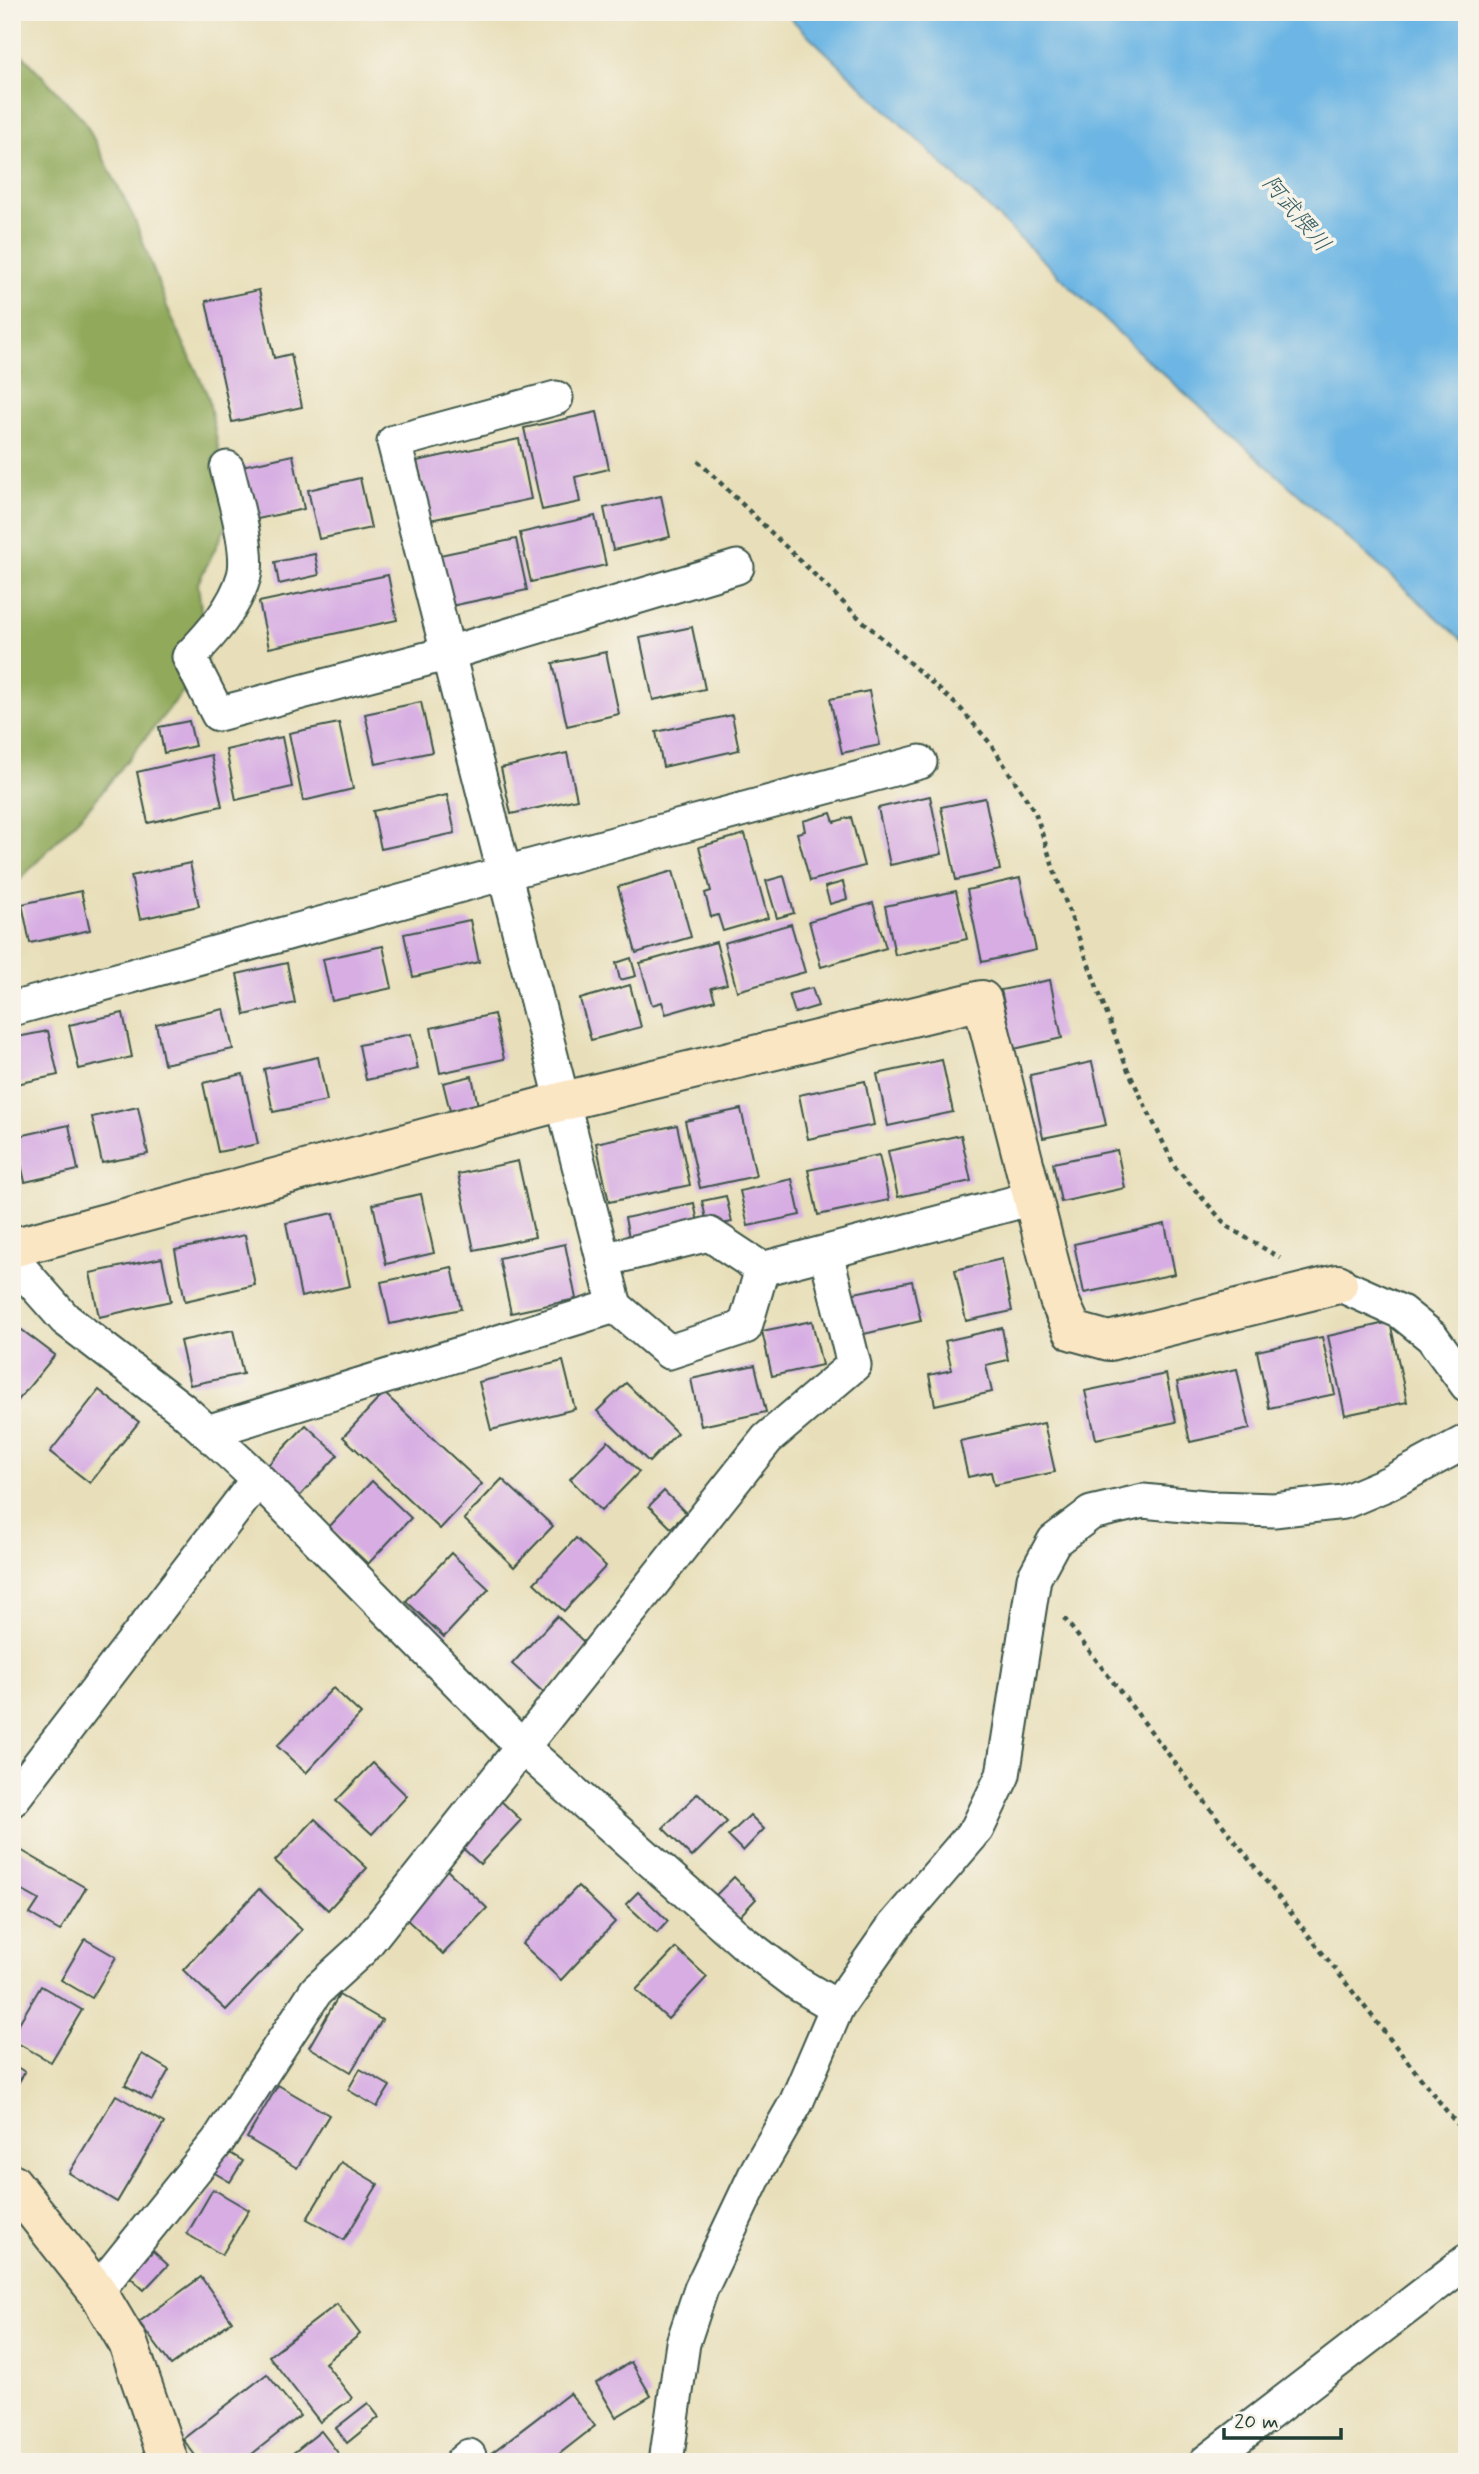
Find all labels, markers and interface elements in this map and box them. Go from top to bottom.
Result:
water label: 阿武隈川 [1254,169,1337,259]
scale bar [1224,2397,1341,2441]
text: 20 m [1234,2408,1279,2436]

